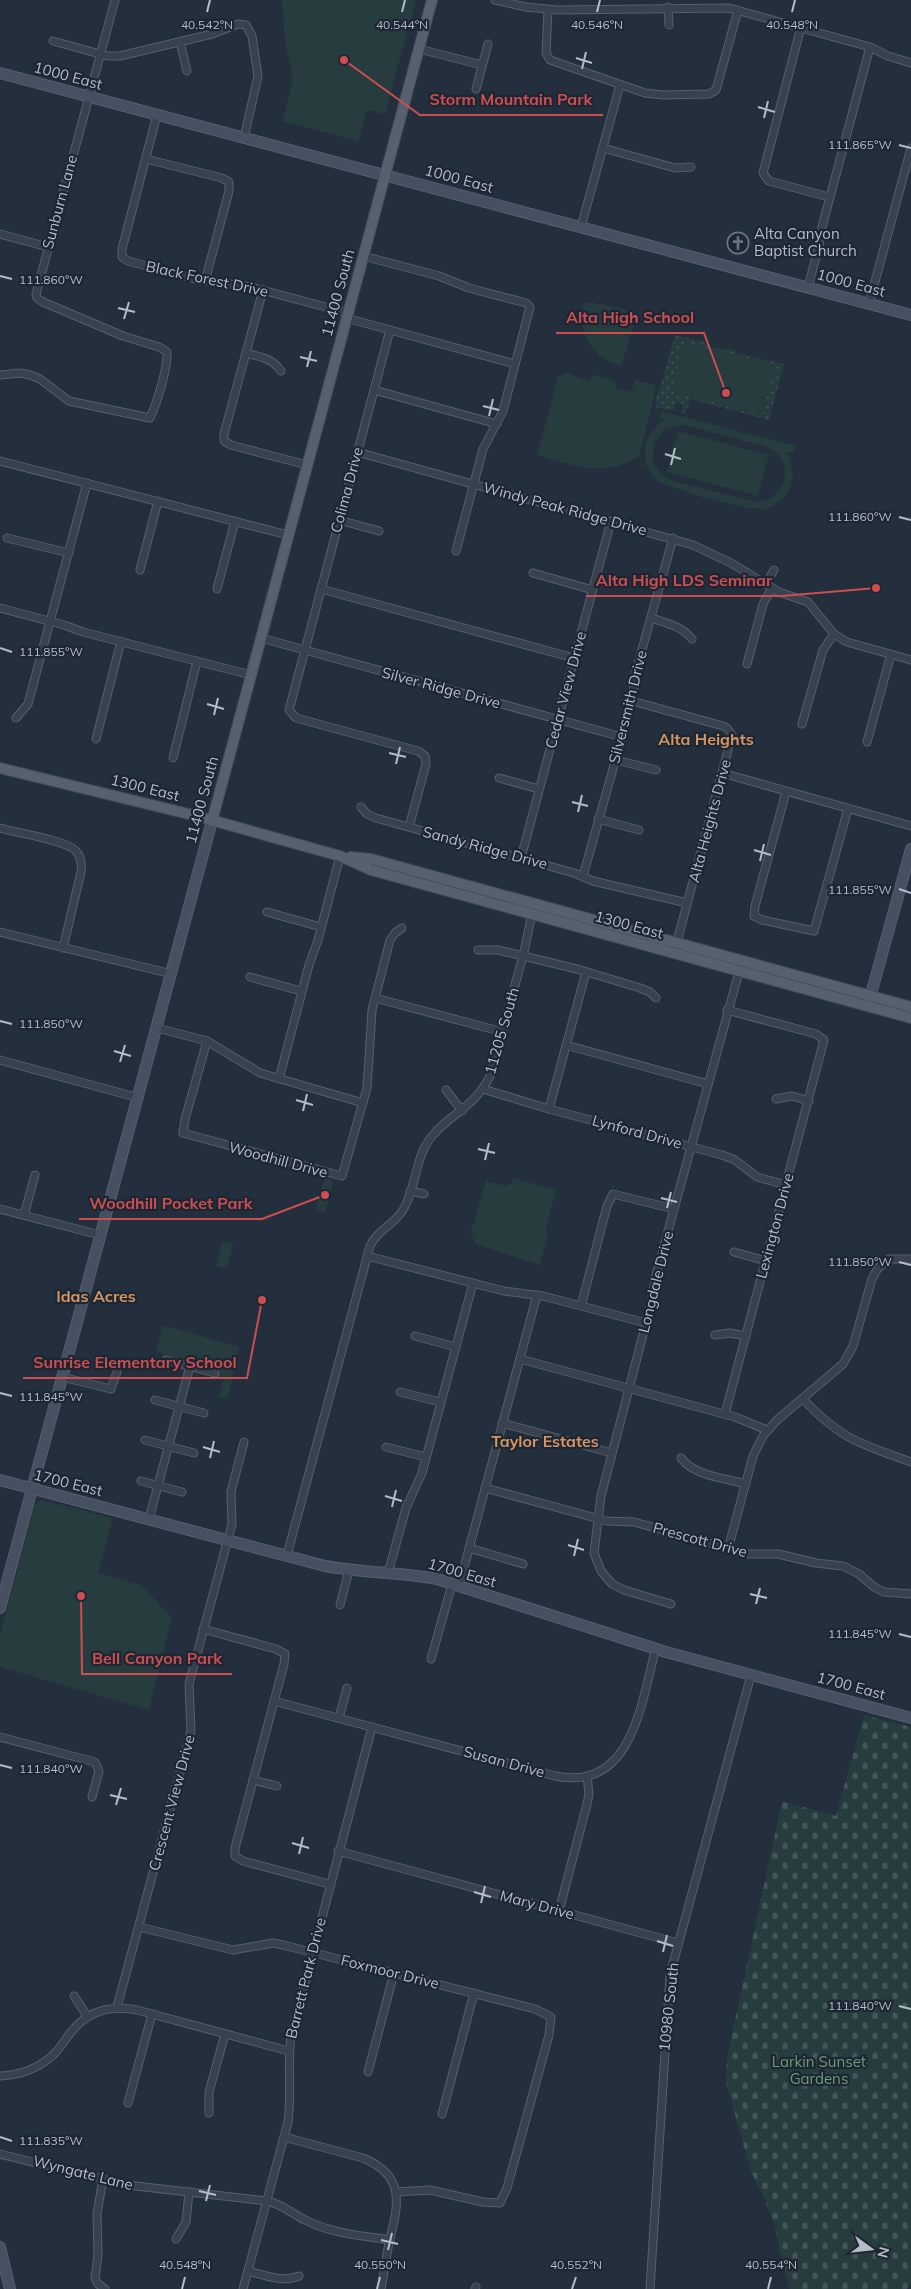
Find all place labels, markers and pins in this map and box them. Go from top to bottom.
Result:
callout: Storm Mountain Park [420,84,603,115]
place label: Alta Canyon Baptist Church [754,224,857,260]
church icon: Alta Canyon Baptist Church [726,231,750,255]
callout: Alta High School [556,302,704,333]
callout: Alta High LDS Seminar [586,565,782,596]
callout: Woodhill Pocket Park [79,1188,262,1219]
callout: Sunrise Elementary School [23,1347,247,1378]
callout: Bell Canyon Park [82,1643,232,1674]

